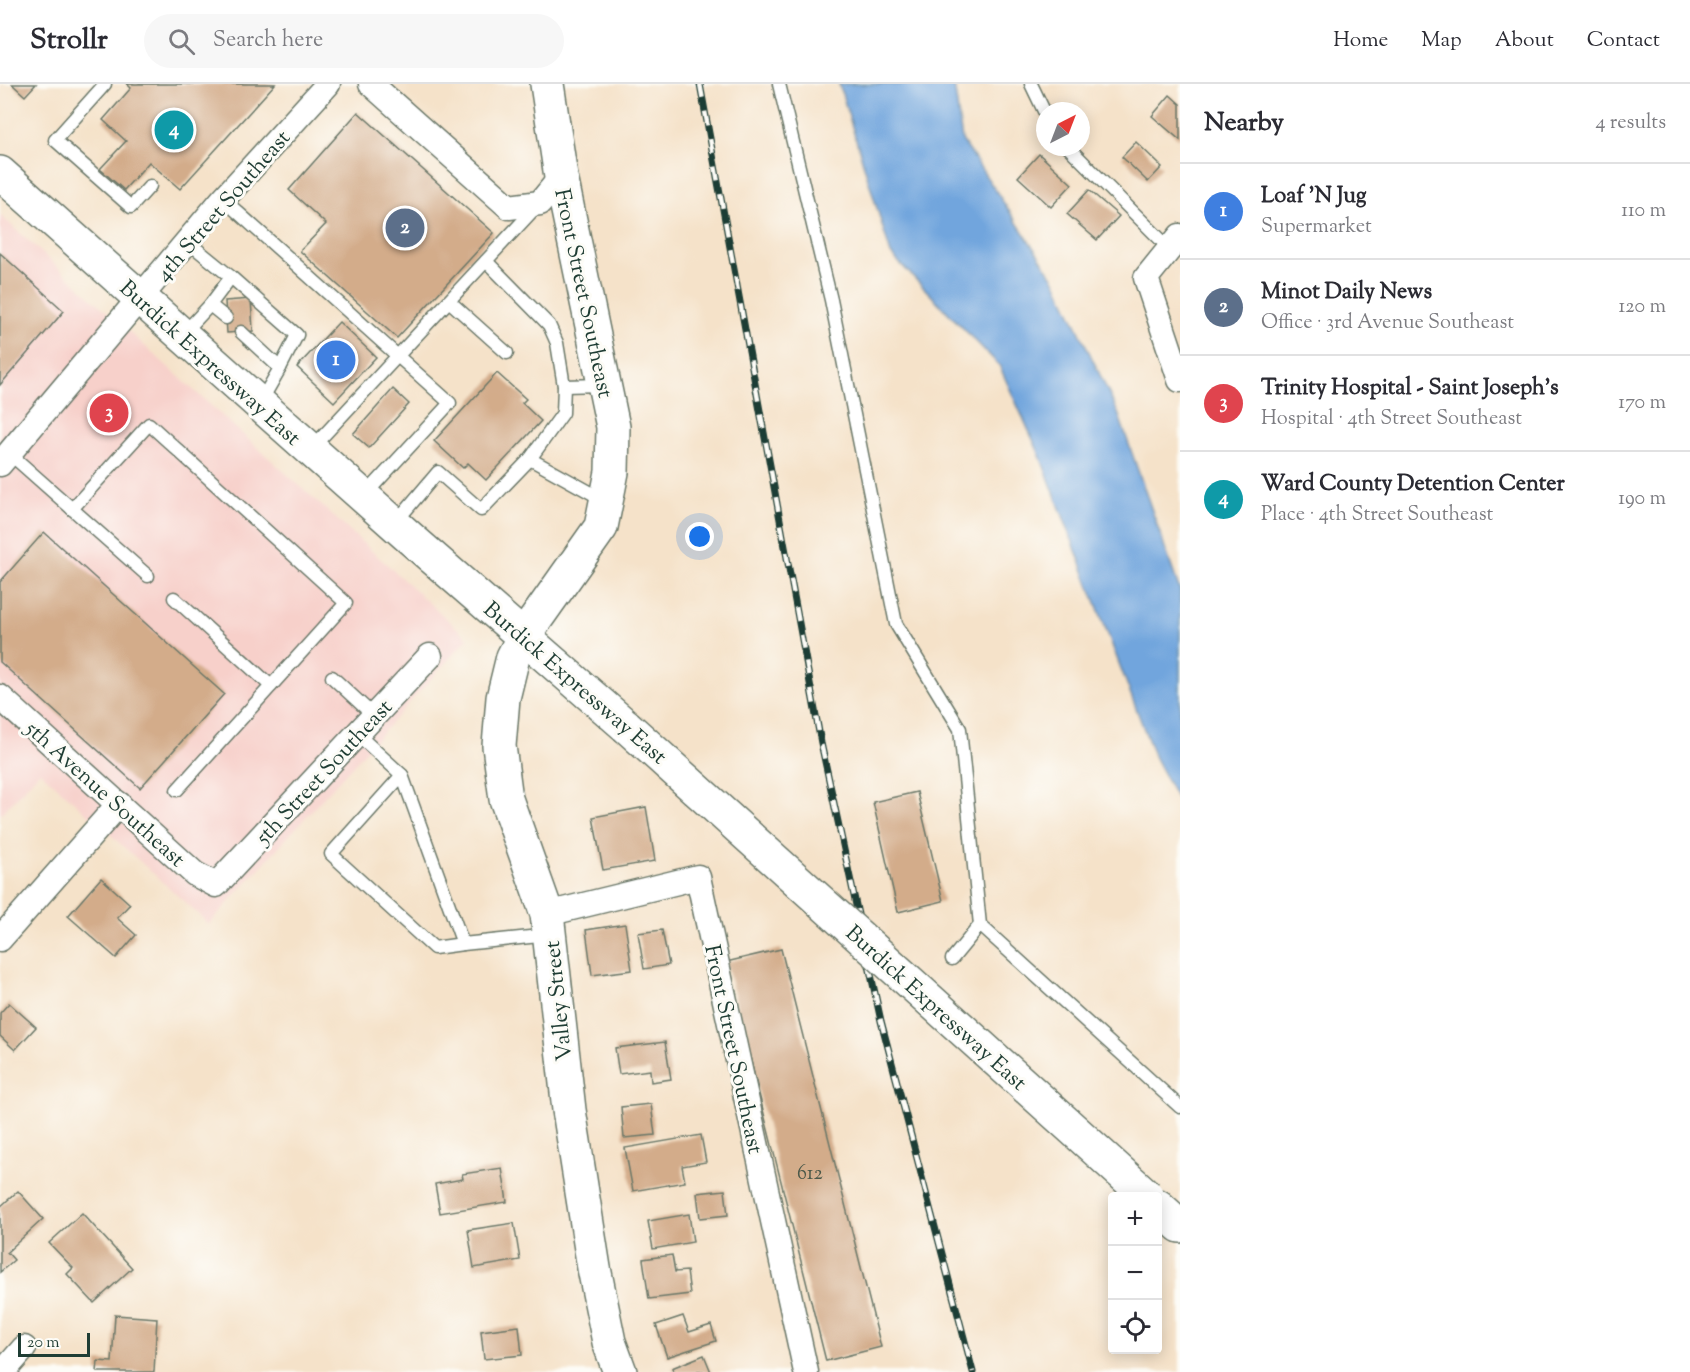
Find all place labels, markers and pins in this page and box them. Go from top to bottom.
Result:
pin: 4 [154,108,194,152]
pin: 2 [386,206,424,250]
pin: 1 [316,338,356,382]
pin: 3 [90,390,128,436]

